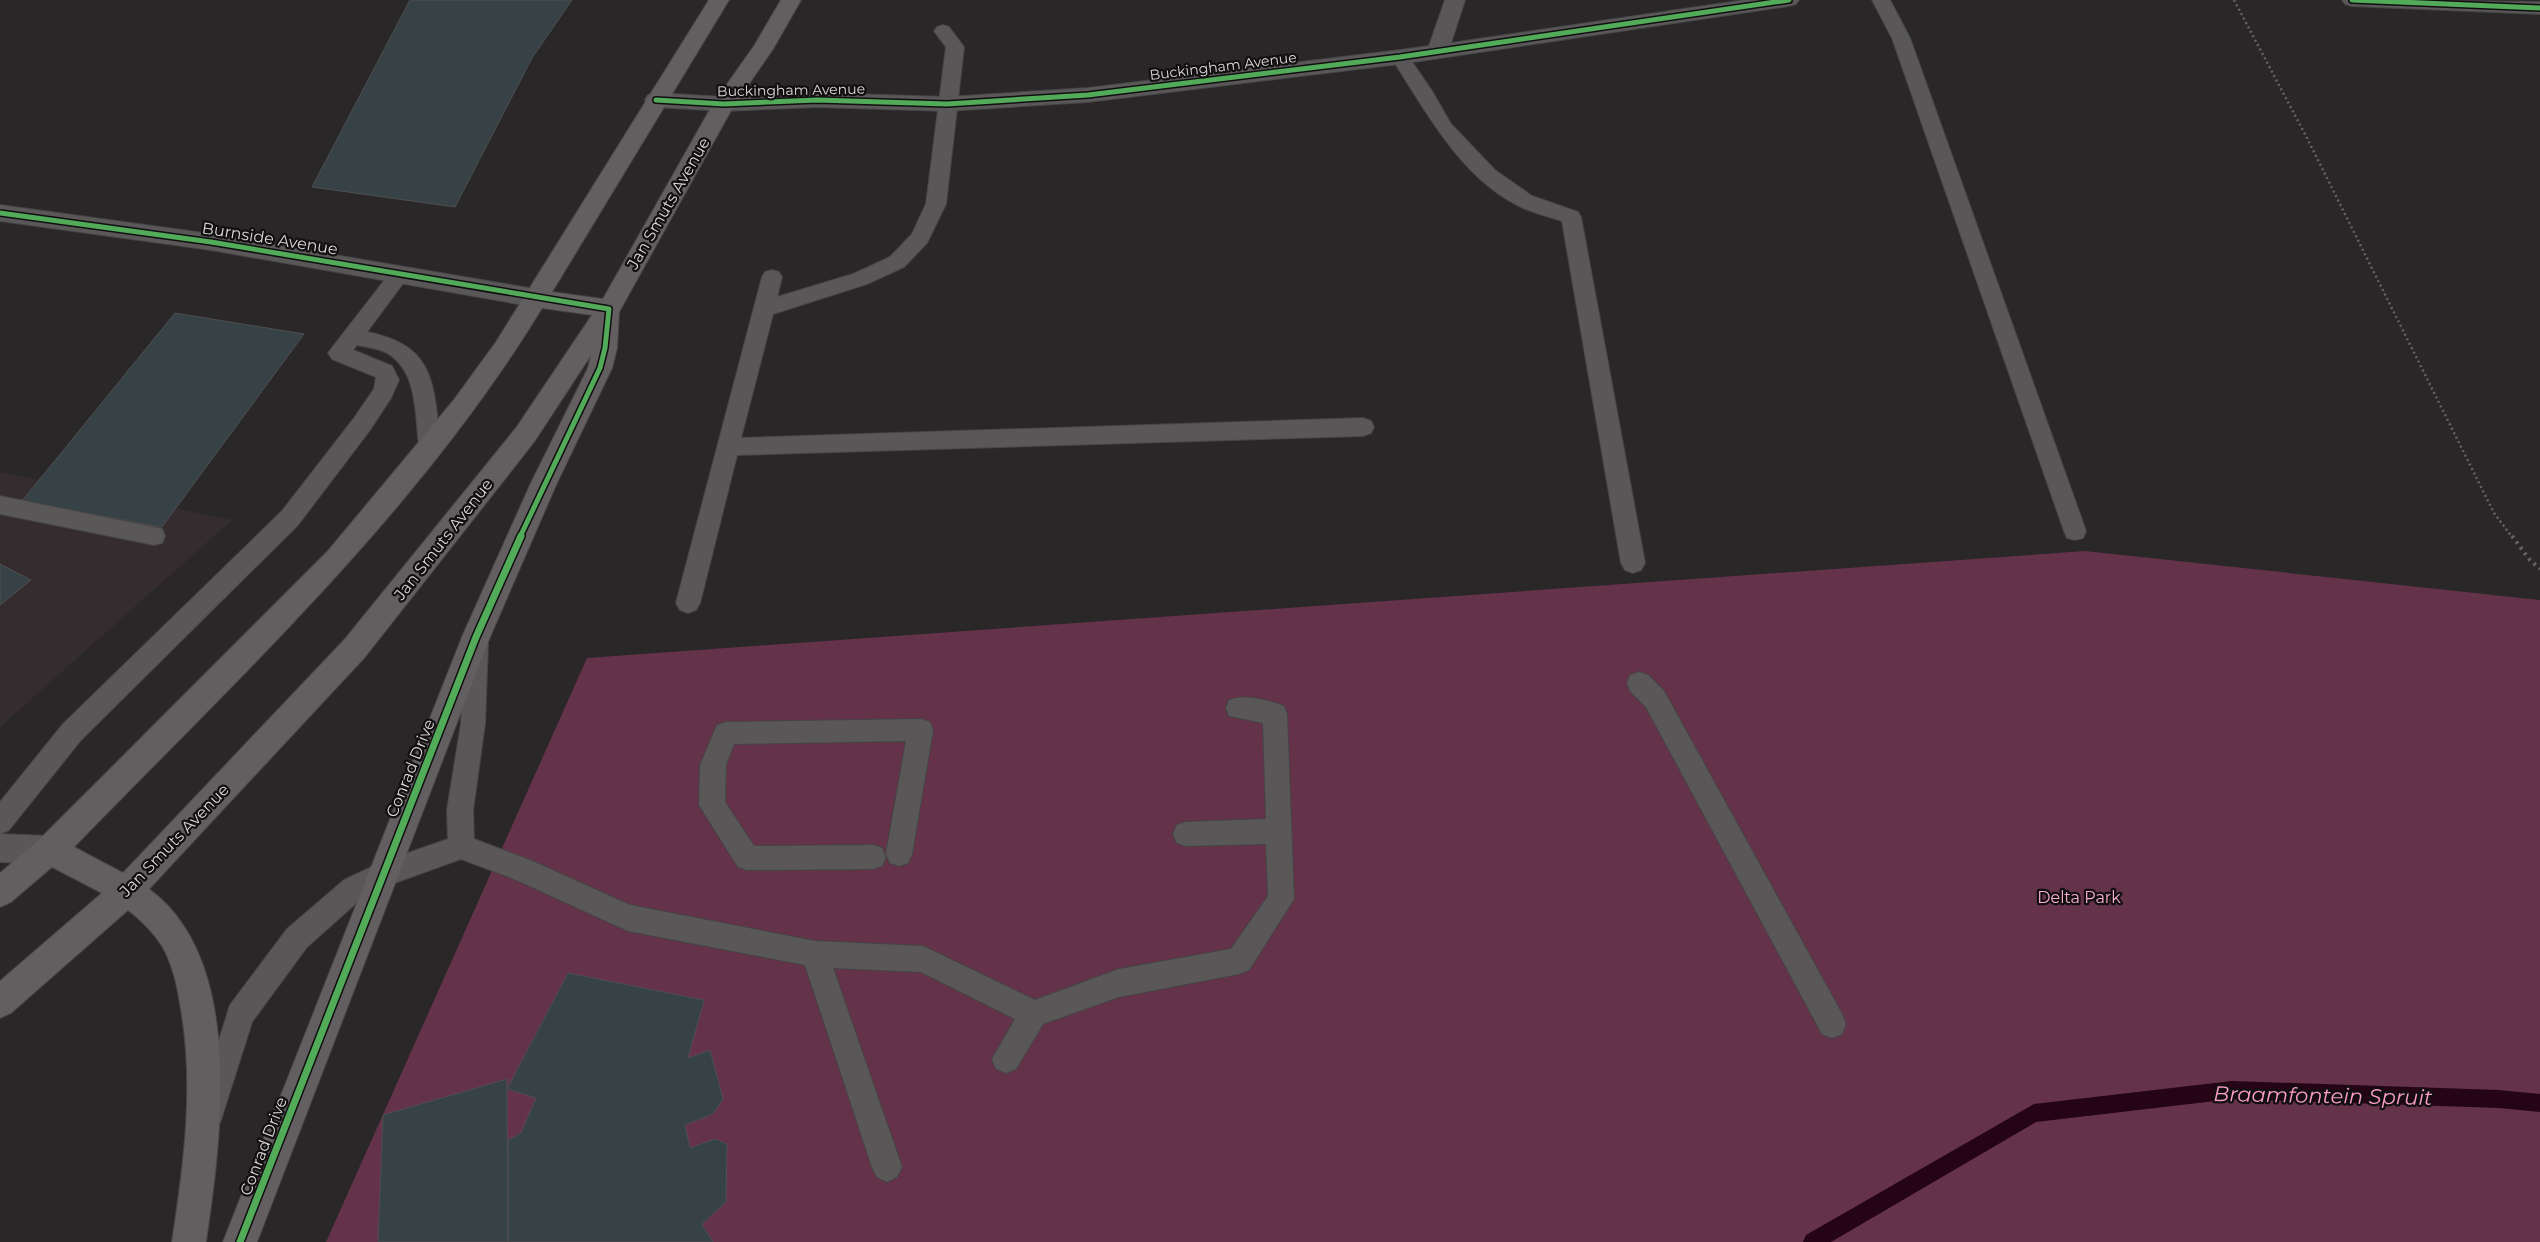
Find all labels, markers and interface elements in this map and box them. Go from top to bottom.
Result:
street label: Buckingham Avenue [1148,48,1298,84]
street label: Buckingham Avenue [717,80,865,100]
street label: Jan Smuts Avenue [622,134,714,273]
street label: Burnside Avenue [201,218,339,259]
street label: Jan Smuts Avenue [389,475,497,605]
street label: Conrad Drive [382,716,439,820]
street label: Jan Smuts Avenue [115,780,233,901]
park label: Delta Park [2037,888,2121,907]
water label: Braamfontein Spruit [2213,1081,2433,1110]
street label: Conrad Drive [236,1094,291,1198]

